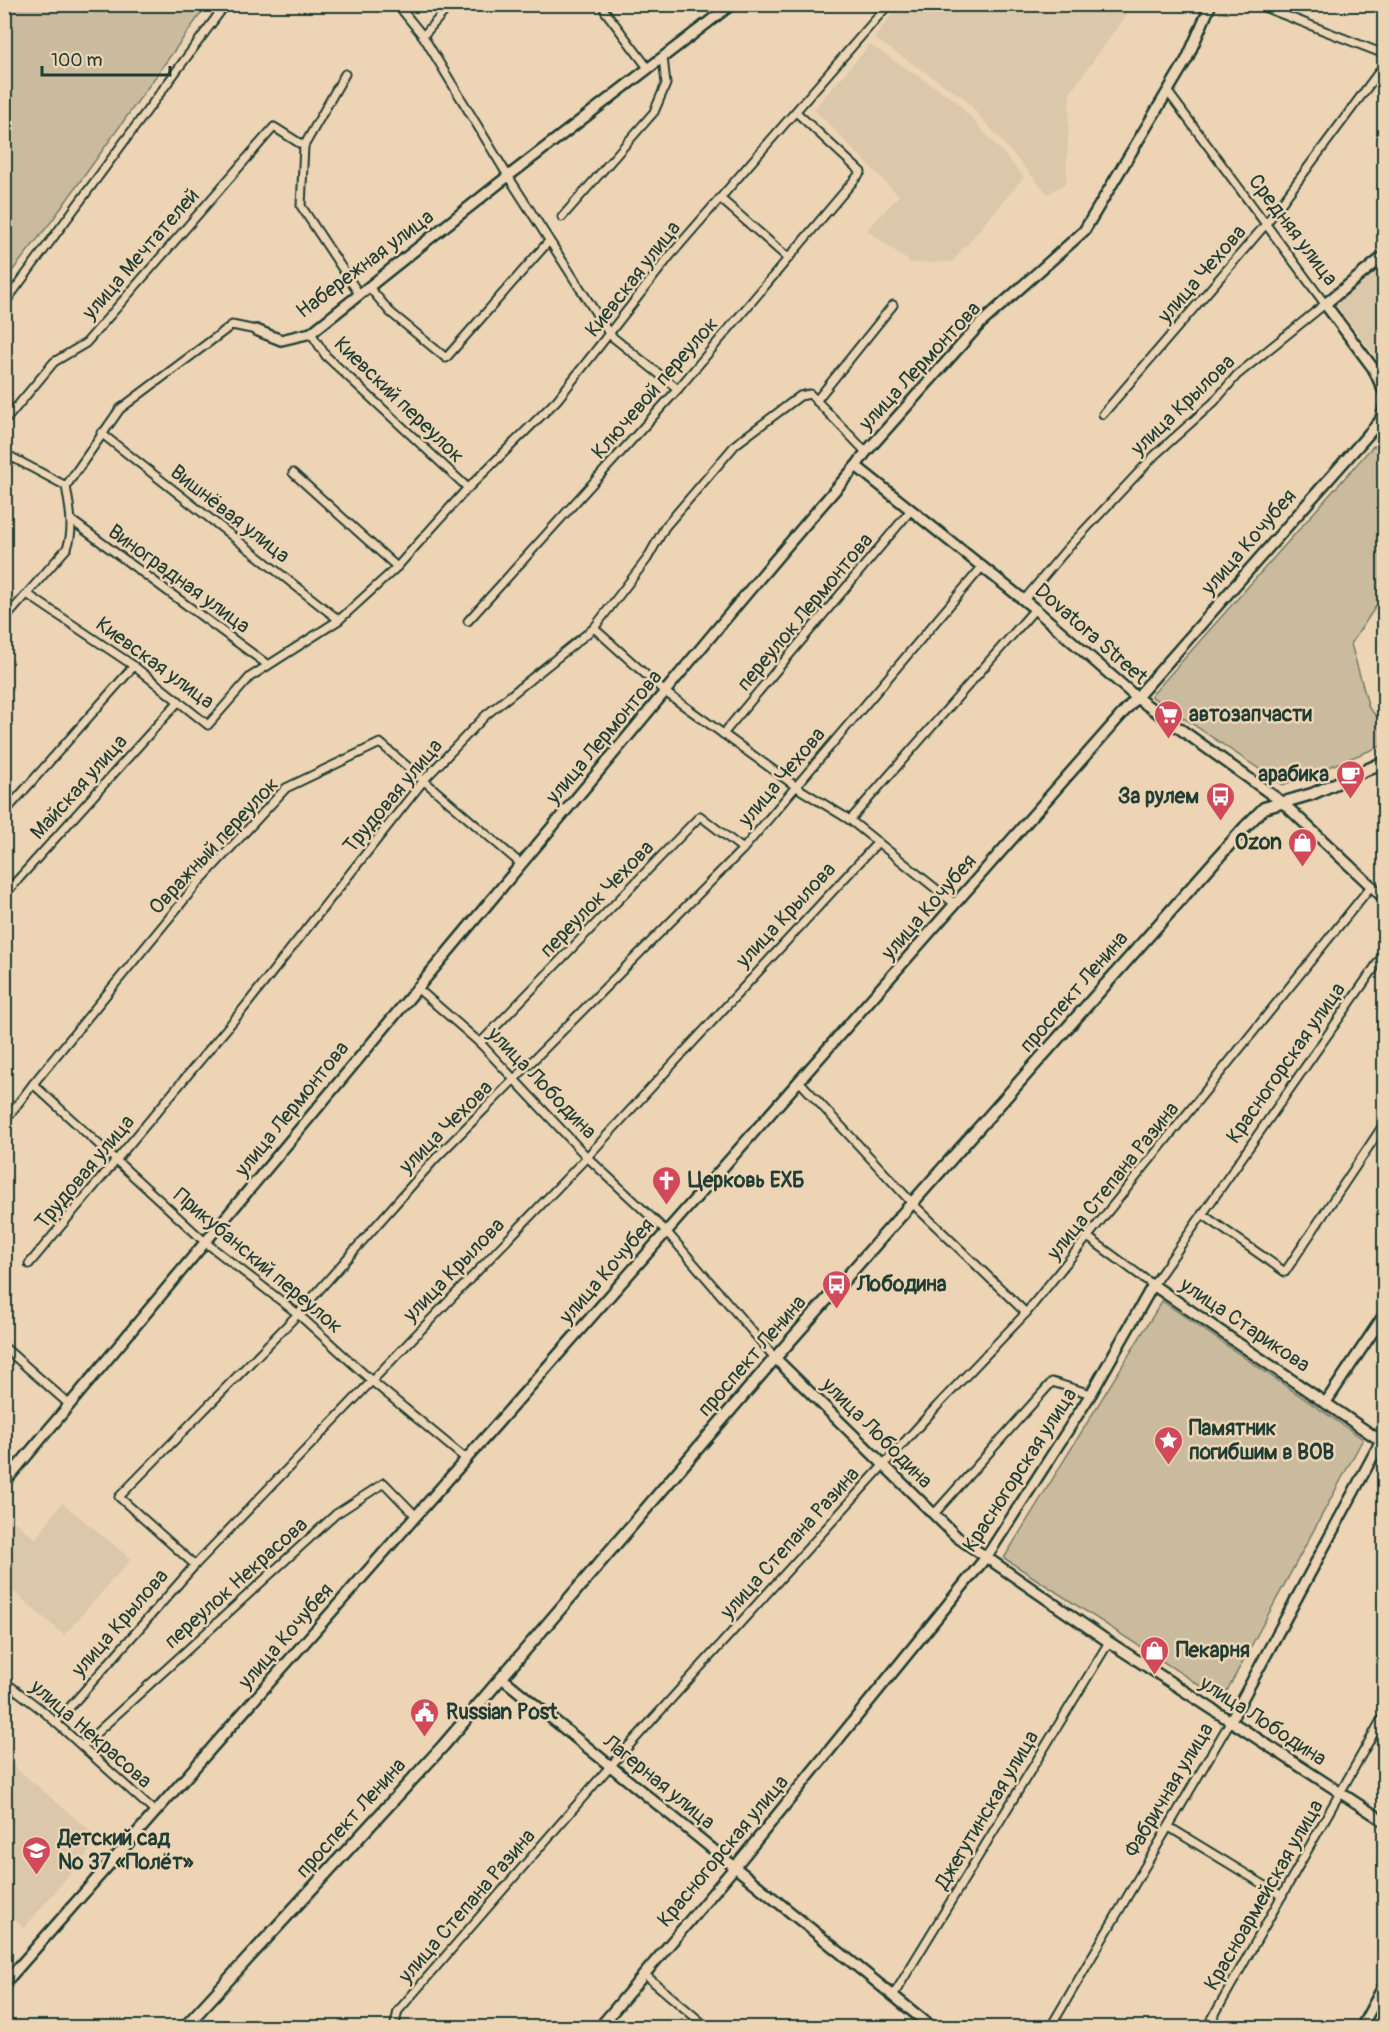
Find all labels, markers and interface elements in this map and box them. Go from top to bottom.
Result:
scale bar [42,39,170,77]
text: 100 m [51,49,103,72]
street label: Средняя улица [1242,169,1344,291]
street label: улица Мечтателей [76,183,206,326]
street label: Набережная улица [291,203,439,325]
street label: Киевская улица [579,215,687,343]
street label: улица Чехова [1151,219,1252,330]
street label: улица Лермонтова [852,296,987,437]
street label: Ключевой переулок [586,311,724,465]
street label: Киевский переулок [328,331,470,469]
street label: улица Крылова [1124,348,1241,462]
street label: Вишнёвая улица [165,459,295,569]
street label: улица Кочубея [1195,483,1303,601]
street label: Виноградная улица [103,518,255,640]
street label: переулок Лермонтова [731,527,879,697]
street label: Dovatora Street [1029,577,1154,691]
street label: Киевская улица [90,611,220,715]
street label: улица Лермонтова [539,664,668,810]
supermarket icon: автозапчасти [1152,698,1184,740]
place label: автозапчасти [1189,701,1313,728]
street label: улица Чехова [732,722,831,833]
street label: Майская улица [24,729,134,845]
street label: Трудовая улица [337,733,449,859]
cafe icon: арабика [1334,758,1366,800]
place label: арабика [1258,761,1329,788]
street label: Овражный переулок [143,771,285,921]
bus stop icon: За рулем [1204,780,1236,822]
place label: За рулем [1118,783,1199,810]
shop icon: Ozon [1287,826,1319,868]
place label: Ozon [1235,829,1282,856]
street label: переулок Чехова [534,835,660,963]
street label: улица Кочубея [875,848,983,966]
street label: улица Крылова [729,857,842,974]
street label: проспект Ленина [1014,926,1134,1058]
street label: Красногорская улица [1220,977,1352,1149]
street label: улица Лободина [481,1020,603,1145]
street label: улица Лермонтова [228,1036,355,1183]
street label: улица Чехова [393,1074,499,1180]
street label: улица Степана Разина [1040,1096,1185,1266]
street label: Трудовая улица [29,1109,141,1235]
church icon: Церковь ЕХБ [651,1164,683,1206]
place label: Церковь ЕХБ [688,1167,805,1194]
street label: Прикубанский переулок [168,1182,348,1340]
street label: улица Крылова [397,1212,511,1329]
street label: улица Кочубея [553,1212,661,1330]
bus stop icon: Лободина [820,1268,852,1310]
place label: Лободина [856,1271,947,1298]
street label: улица Старикова [1174,1271,1315,1379]
street label: проспект Ленина [692,1290,812,1422]
street label: улица Лободина [815,1371,938,1494]
street label: Красногорская улица [957,1383,1083,1557]
place label: Памятник погибшим в ВОВ [1189,1415,1334,1466]
place icon: Памятник погибшим в ВОВ [1152,1424,1184,1466]
street label: улица Степана Разина [714,1461,866,1626]
street label: переулок Некрасова [159,1511,313,1655]
street label: улица Крылова [65,1563,174,1683]
street label: улица Кочубея [232,1577,340,1695]
shop icon: Пекарня [1139,1634,1171,1676]
place label: Пекарня [1176,1637,1250,1664]
street label: улица Лободина [1193,1669,1332,1772]
street label: улица Некрасова [24,1673,158,1794]
public building icon: Russian Post [409,1696,441,1738]
place label: Russian Post [446,1699,558,1726]
street label: Фабричная улица [1118,1718,1220,1862]
street label: Джегутинская улица [928,1726,1045,1895]
street label: Лагерная улица [597,1728,721,1836]
street label: проспект Ленина [290,1752,412,1884]
street label: Красногорская улица [651,1769,795,1933]
street label: Красноармейская улица [1198,1795,1330,1995]
street label: улица Степана Разина [392,1823,541,1990]
place label: Детский сад № 37 «Полёт» [56,1825,194,1876]
school or university icon: Детский сад № 37 «Полёт» [21,1834,53,1876]

